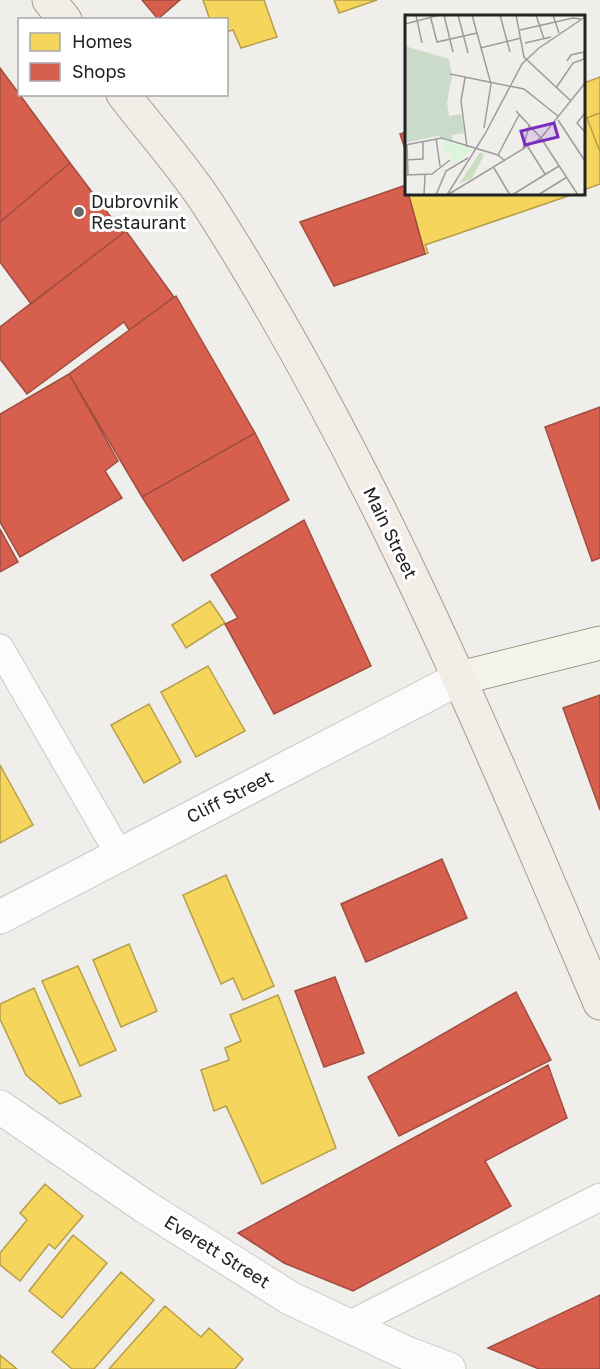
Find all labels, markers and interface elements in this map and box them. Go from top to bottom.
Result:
inset map [405,15,585,195]
legend [18,18,228,96]
text: Homes [72,30,132,52]
text: Shops [72,60,126,82]
place label: Dubrovnik Restaurant [91,190,186,233]
marker: Dubrovnik Restaurant [72,205,86,219]
street label: Main Street [359,483,423,582]
street label: Cliff Street [183,765,276,827]
street label: Everett Street [161,1210,274,1292]

